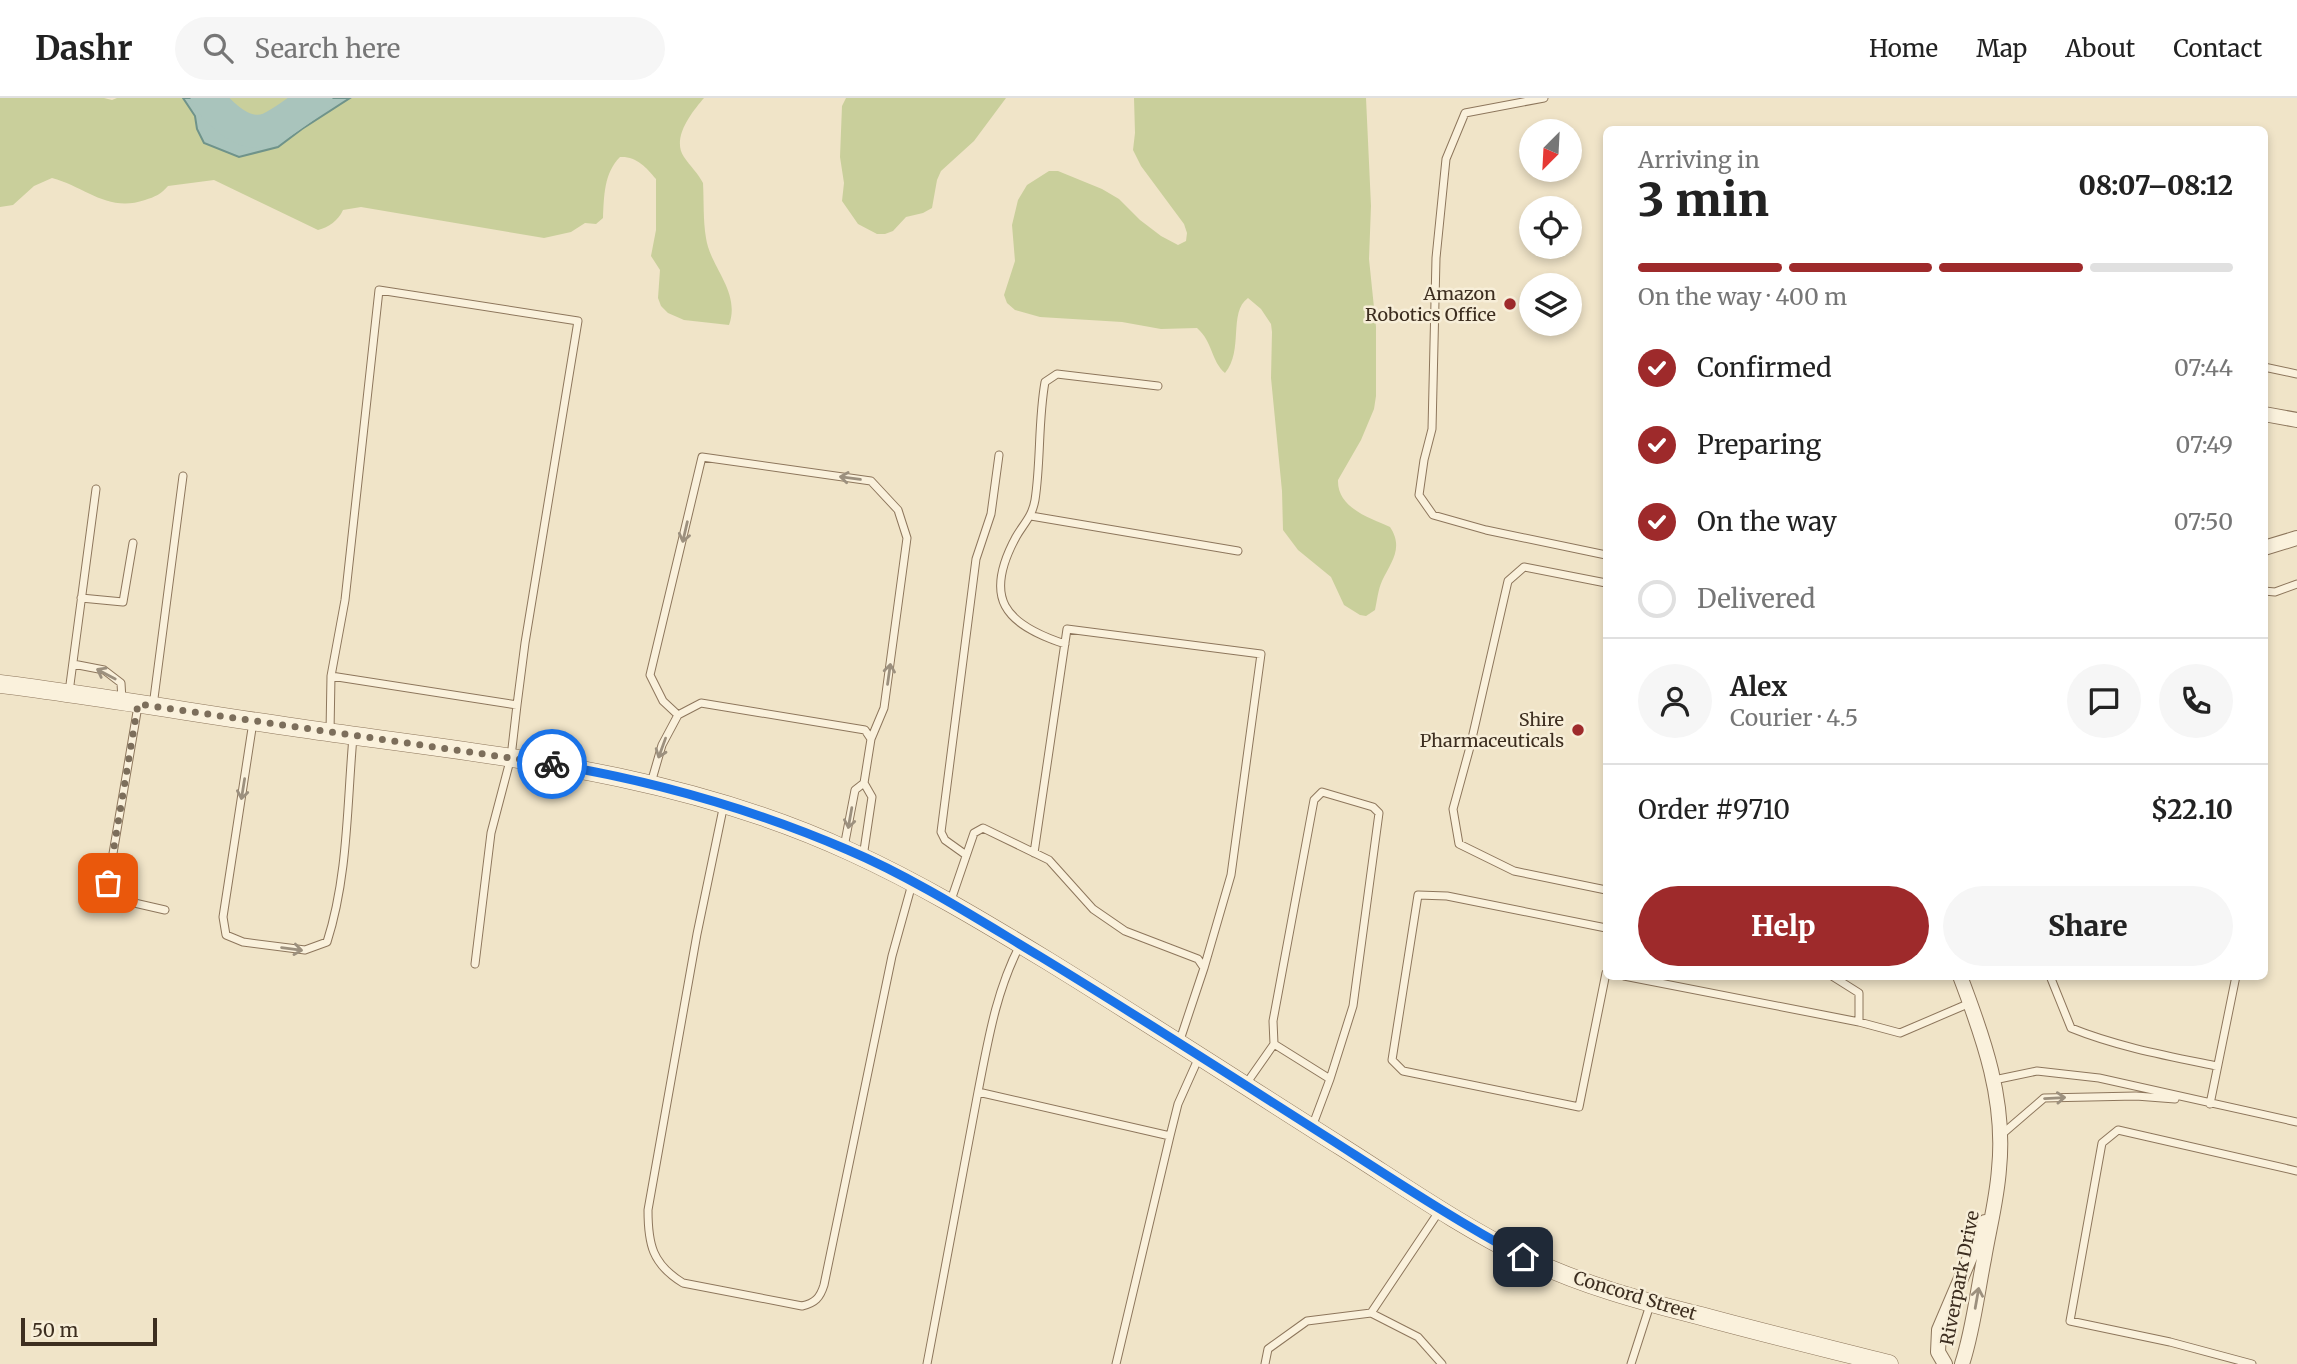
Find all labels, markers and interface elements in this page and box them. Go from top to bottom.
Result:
search box [175,17,665,80]
text: Dashr [35,28,133,69]
icon: search [199,29,237,67]
text: Search here [255,32,400,65]
text: Home [1869,33,1938,64]
text: Map [1976,33,2027,64]
text: About [2065,33,2135,64]
text: Contact [2173,33,2262,64]
north arrow [1519,119,1582,182]
map controls [1519,119,1582,336]
text: Arriving in [1638,145,1760,174]
text: 08:07–08:12 [2079,169,2233,202]
text: 3 min [1638,171,1769,229]
button: locate [1519,196,1582,259]
button: layers [1519,273,1582,336]
place label: Amazon Robotics Office [1365,282,1496,326]
text: On the way · 400 m [1638,282,1847,311]
marker: Amazon Robotics Office [1502,296,1518,312]
icon: check [1638,349,1676,387]
text: Confirmed [1697,351,1832,384]
text: 07:44 [2174,353,2233,382]
icon: check [1638,426,1676,464]
text: Preparing [1697,428,1821,461]
text: 07:49 [2176,430,2233,459]
one-way arrow [840,471,862,484]
icon: check [1638,503,1676,541]
text: On the way [1697,505,1837,538]
text: 07:50 [2174,507,2233,536]
one-way arrow [677,520,691,543]
text: Delivered [1697,582,1816,615]
one-way arrow [882,663,895,686]
button: person [1638,664,1712,738]
button: chat [2067,664,2141,738]
button: phone [2159,664,2233,738]
one-way arrow [97,667,117,681]
text: Alex [1730,670,1787,703]
text: Courier · 4.5 [1730,703,1858,732]
place label: Shire Pharmaceuticals [1420,708,1564,752]
marker: Shire Pharmaceuticals [1570,722,1586,738]
courier [517,729,587,799]
one-way arrow [655,737,667,759]
icon: bike [533,745,571,783]
one-way arrow [236,777,249,800]
text: Order #9710 [1638,793,1790,826]
text: $22.10 [2151,793,2233,826]
one-way arrow [843,807,856,829]
pin [78,853,138,913]
icon: bag [89,864,127,902]
button: Help [1638,886,1929,966]
button: Share [1943,886,2233,966]
one-way arrow [281,942,303,955]
one-way arrow [2043,1092,2066,1105]
street label: Riverpark Drive [1935,1209,1984,1347]
pin [1493,1227,1553,1287]
icon: home [1504,1238,1542,1276]
street label: Concord Street [1571,1266,1699,1325]
one-way arrow [1971,1287,1984,1309]
scale bar [21,1315,158,1347]
text: 50 m [32,1318,78,1342]

